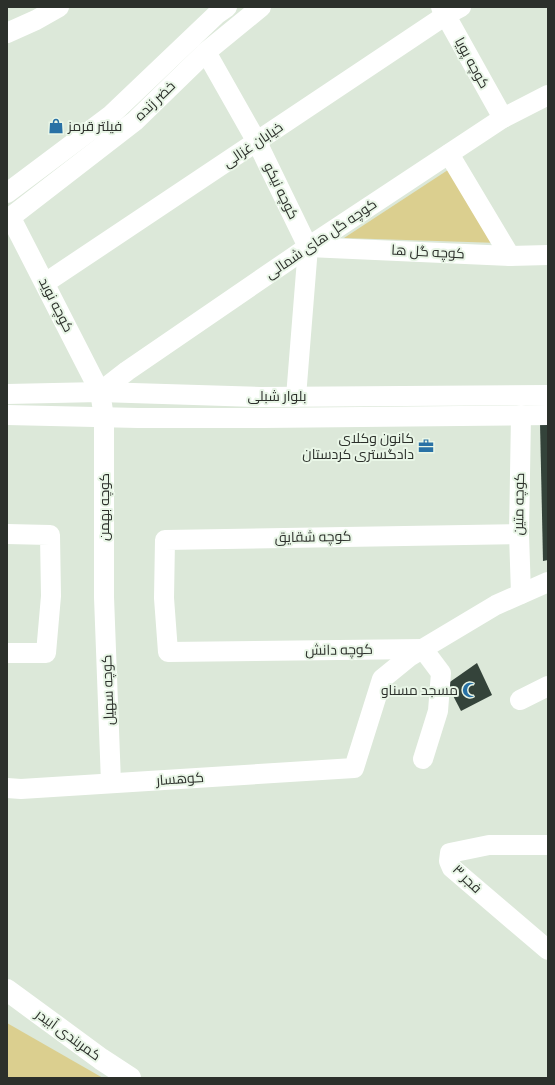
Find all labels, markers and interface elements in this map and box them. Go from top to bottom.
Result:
street label: کوچه پویا [450,35,493,92]
street label: خضر زنده [131,78,179,124]
shop icon: فیلتر قرمز [47,117,65,135]
place label: فیلتر قرمز [67,118,122,135]
street label: خیابان غزالی [220,119,286,171]
street label: کوچه نیکو [259,160,302,223]
street label: کوچه گل های شمالی [262,195,380,283]
street label: کوچه گل ها [391,242,465,263]
street label: کوچه نوید [34,275,77,336]
street label: بلوار شبلی [247,388,307,405]
place label: کانون وکلای دادگستری کردستان [302,430,414,463]
office icon: کانون وکلای دادگستری کردستان [417,437,435,455]
street label: کوچه متین [510,472,529,536]
street label: کوچه بهمن [96,473,114,541]
street label: کوچه شقایق [274,528,352,547]
street label: کوچه دانش [305,641,373,660]
street label: کوچه سهیل [98,654,119,726]
mosque icon: مسجد مسناو [461,681,479,699]
place label: مسجد مسناو [381,682,458,699]
street label: کوهسار [155,769,204,789]
street label: فجر ۳ [449,861,485,897]
street label: کمربندی آبیدر [31,1005,104,1064]

